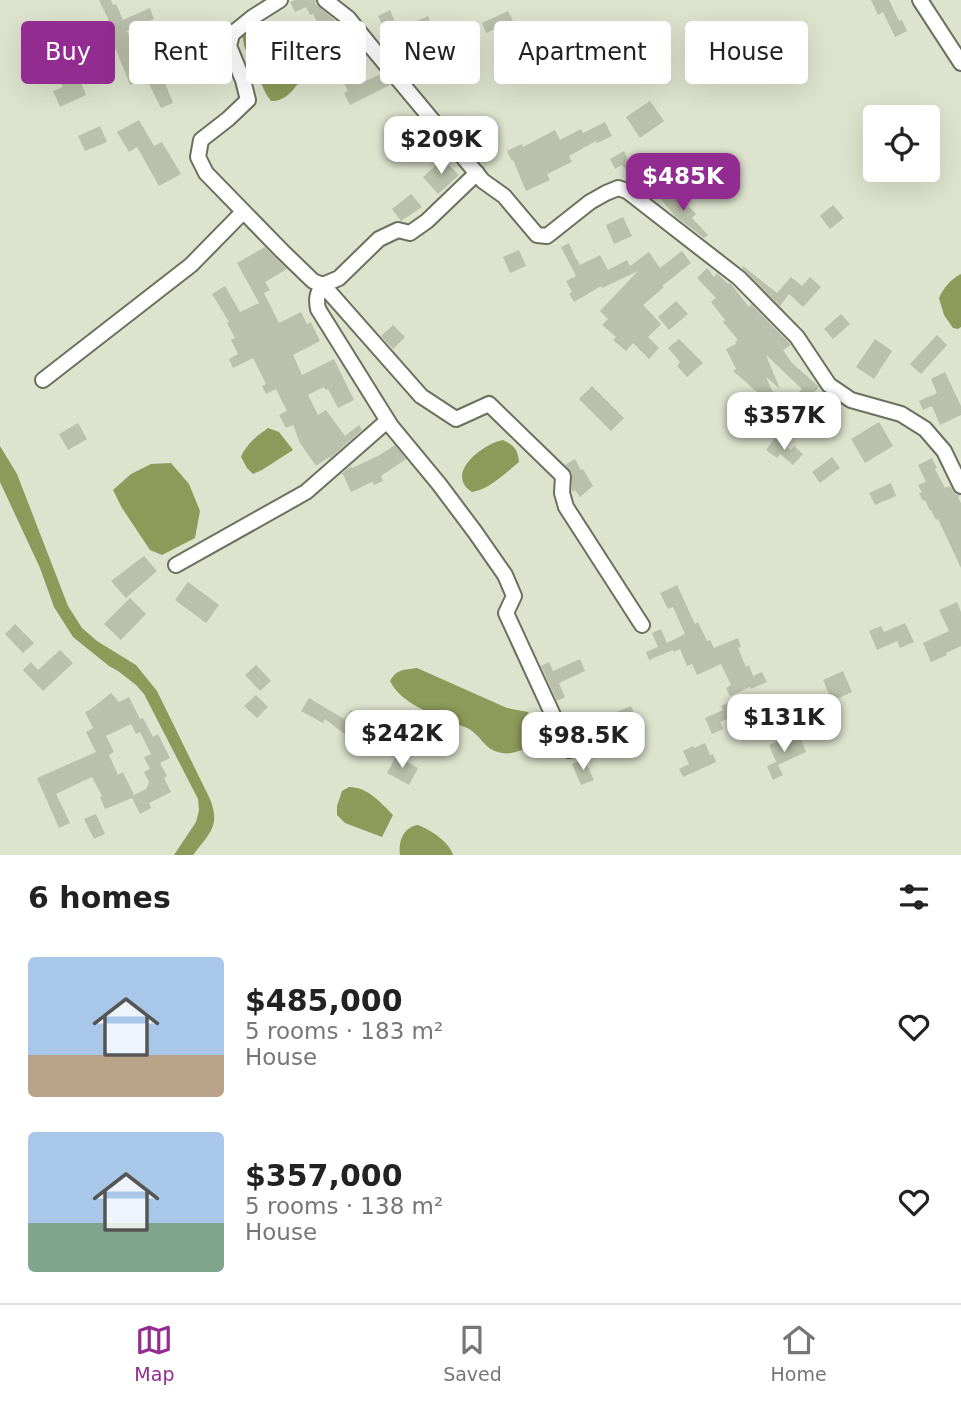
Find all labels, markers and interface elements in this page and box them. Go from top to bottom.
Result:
chip: Buy [21,21,115,84]
chip: Rent [129,21,232,84]
chip: Filters [246,21,366,84]
chip: New [380,21,480,84]
chip: Apartment [494,21,671,84]
chip: House [685,21,808,84]
map controls [863,105,940,182]
button: locate [863,105,940,182]
pin: $209K [392,116,490,176]
text: $209K [400,126,482,152]
pin: $485K [634,154,732,213]
text: $485K [642,163,724,189]
pin: $357K [735,392,833,452]
text: $357K [743,402,825,428]
pin: $131K [735,694,833,754]
text: $131K [743,704,825,730]
pin: $242K [353,710,451,770]
pin: $98.5K [526,712,640,772]
text: $242K [361,720,443,746]
text: $98.5K [538,722,628,748]
icon: filters [895,878,933,916]
text: 6 homes [28,880,171,915]
text: $485,000 [245,983,403,1018]
icon: home [84,985,168,1069]
icon: heart [895,1008,933,1046]
text: 5 rooms · 183 m² [245,1018,443,1044]
text: House [245,1044,317,1070]
text: $357,000 [245,1158,403,1193]
icon: home [84,1160,168,1244]
icon: heart [895,1183,933,1221]
text: 5 rooms · 138 m² [245,1193,443,1219]
text: House [245,1219,317,1245]
tab: Map [134,1321,174,1385]
tab: Saved [443,1321,502,1385]
tab: Home [771,1321,827,1385]

